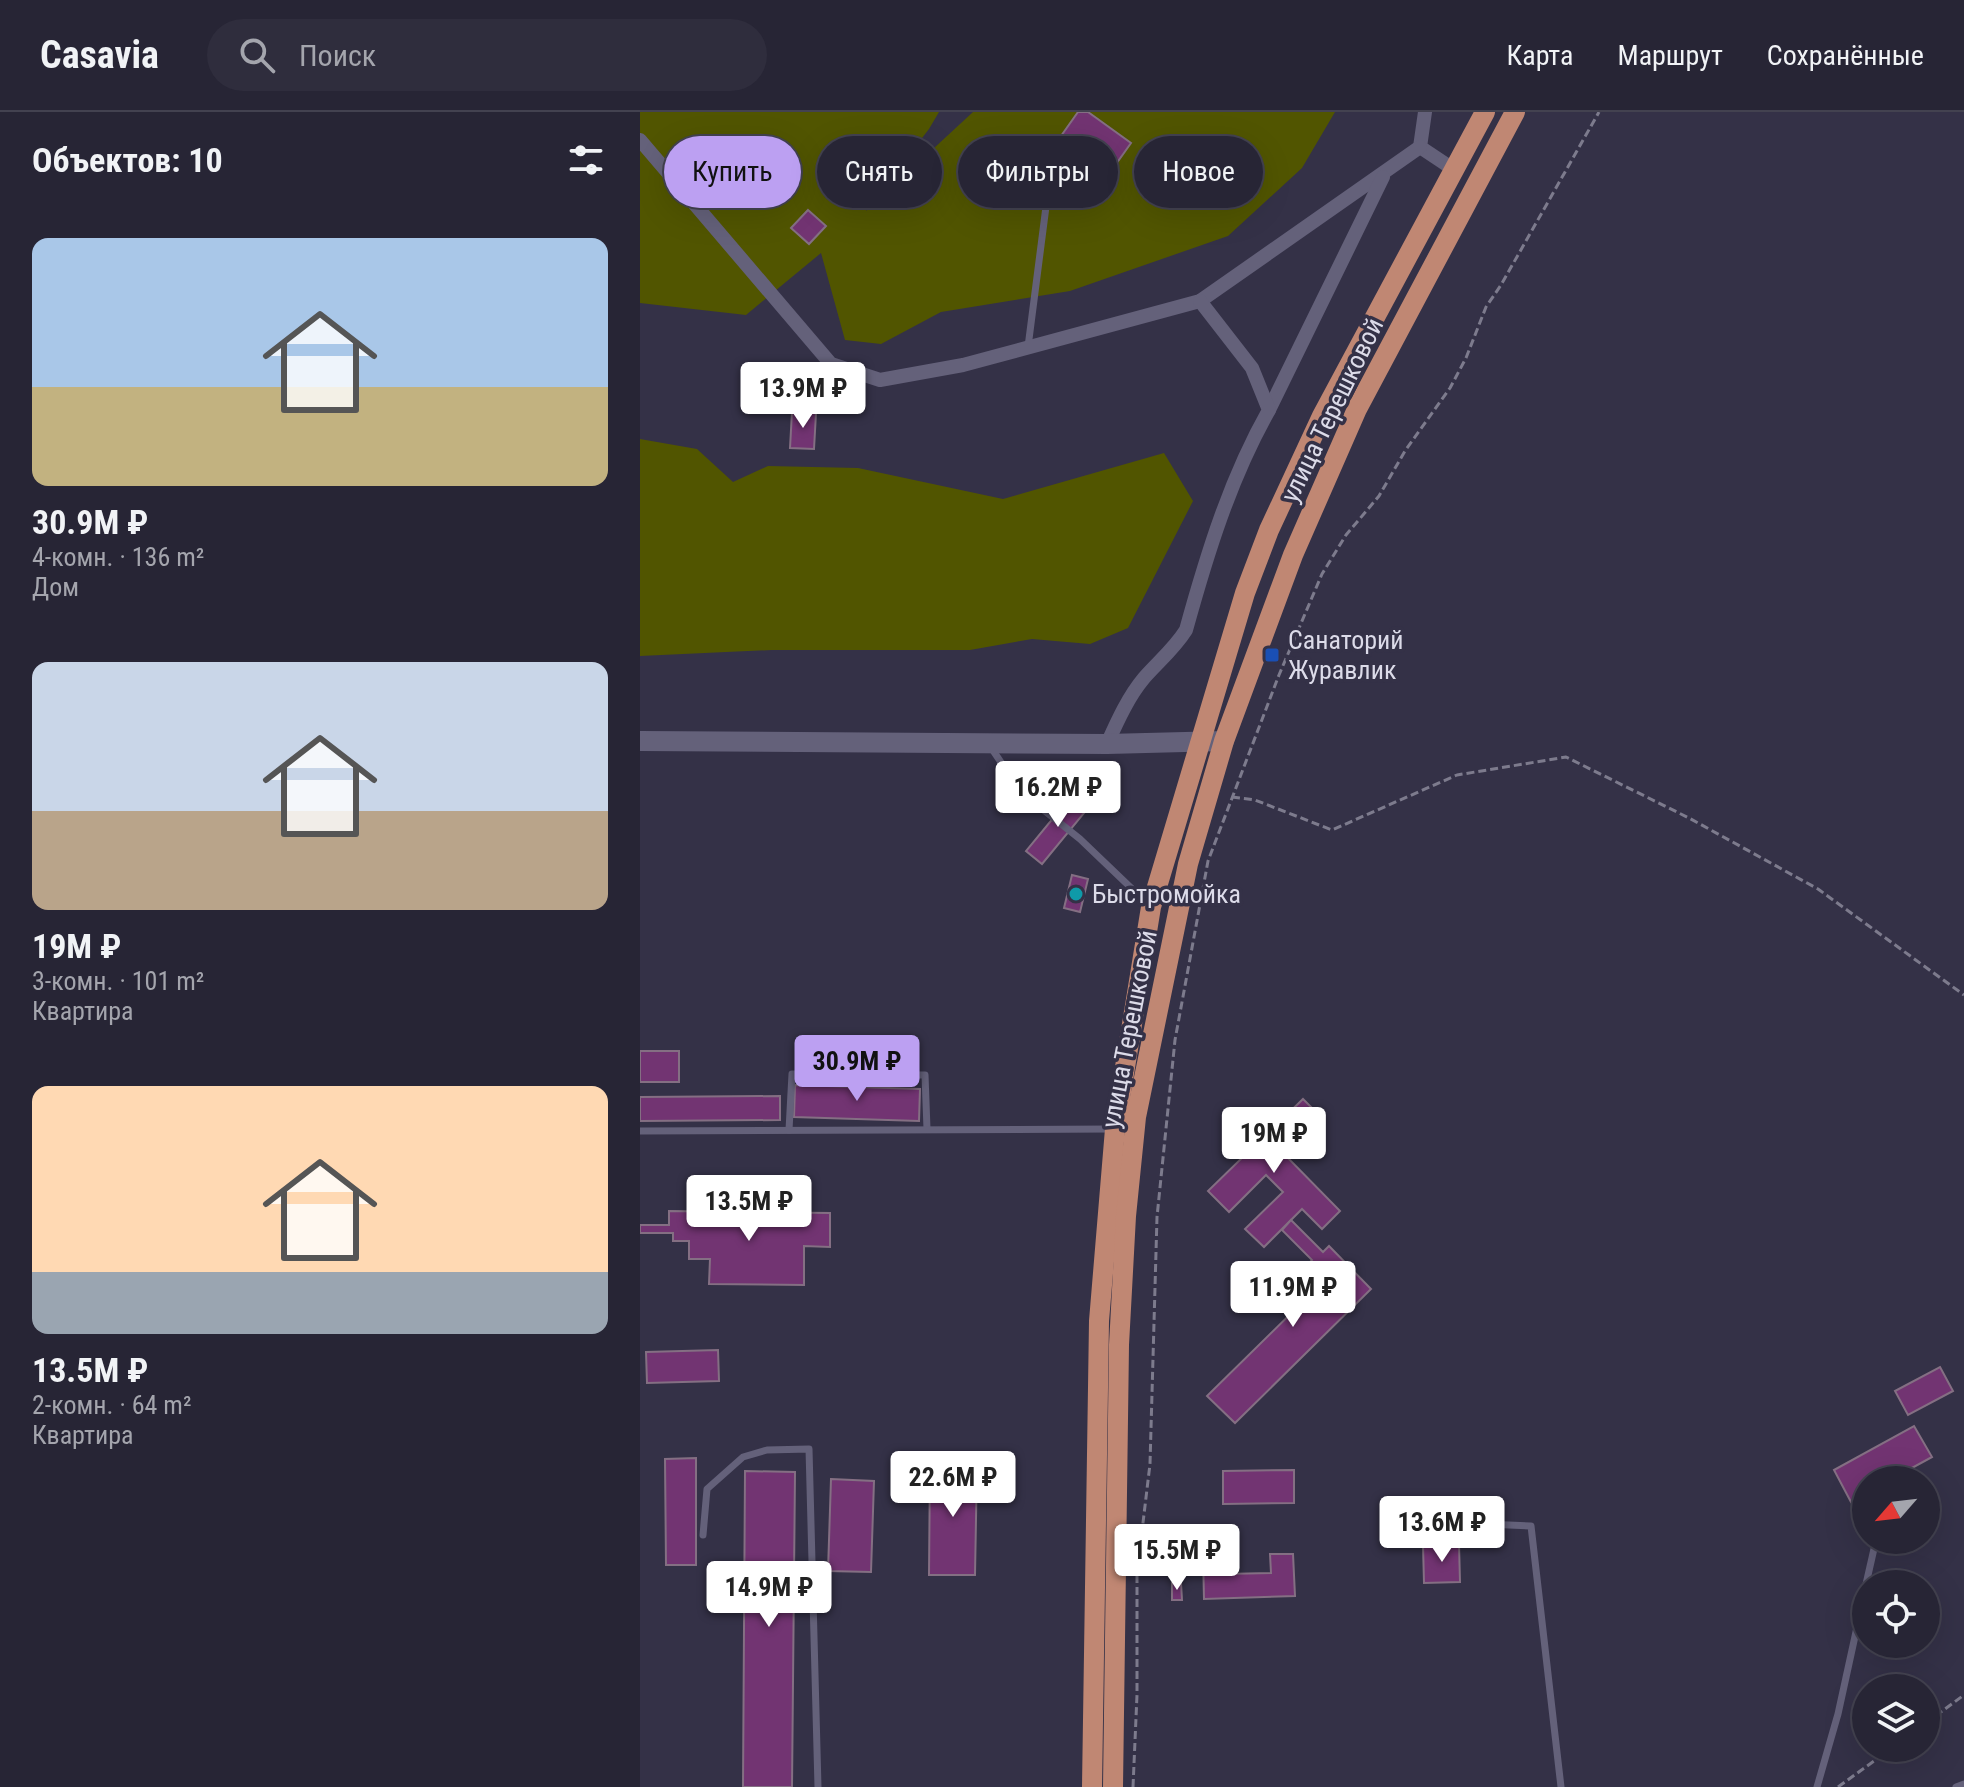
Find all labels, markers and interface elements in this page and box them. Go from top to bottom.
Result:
search box [207,19,767,91]
text: Casavia [40,33,159,77]
icon: search [235,33,279,77]
text: Поиск [299,38,376,73]
text: Карта [1507,39,1573,72]
text: Маршрут [1617,39,1723,72]
text: Сохранённые [1767,39,1924,72]
chip: Купить [664,136,801,208]
chip: Снять [817,136,942,208]
chip: Фильтры [958,136,1118,208]
chip: Новое [1134,136,1263,208]
icon: filters [564,138,608,182]
text: Объектов: 10 [32,140,223,180]
icon: home [248,290,392,434]
street label: улица Терешковой [1275,313,1389,507]
pin: 13.9M ₽ [729,362,877,430]
text: 13.9M ₽ [759,373,847,403]
text: 30.9M ₽ [32,502,148,542]
text: 4-комн. · 136 m² [32,542,204,572]
text: Дом [32,572,79,602]
place label: Санаторий Журавлик [1288,625,1404,685]
marker: Санаторий Журавлик [1263,646,1281,664]
icon: home [248,714,392,858]
pin: 16.2M ₽ [984,761,1132,829]
text: 16.2M ₽ [1014,772,1102,802]
place label: Быстромойка [1092,879,1241,909]
marker: Быстромойка [1067,885,1085,903]
text: 19M ₽ [32,926,121,966]
street label: улица Терешковой [1095,928,1163,1130]
text: 3-комн. · 101 m² [32,966,204,996]
text: Квартира [32,996,134,1026]
pin: 30.9M ₽ [783,1035,931,1103]
text: 30.9M ₽ [813,1046,901,1076]
pin: 19M ₽ [1218,1107,1330,1175]
text: 19M ₽ [1240,1118,1308,1148]
icon: home [248,1138,392,1282]
pin: 13.5M ₽ [675,1175,823,1243]
text: 13.5M ₽ [705,1186,793,1216]
pin: 11.9M ₽ [1219,1261,1367,1329]
text: 11.9M ₽ [1249,1272,1337,1302]
text: 13.5M ₽ [32,1350,148,1390]
text: 2-комн. · 64 m² [32,1390,192,1420]
text: Квартира [32,1420,134,1450]
pin: 22.6M ₽ [879,1451,1027,1519]
text: 22.6M ₽ [909,1462,997,1492]
north arrow [1852,1466,1940,1554]
map controls [1852,1466,1940,1762]
pin: 13.6M ₽ [1368,1496,1516,1564]
text: 13.6M ₽ [1398,1507,1486,1537]
pin: 15.5M ₽ [1103,1524,1251,1592]
text: 15.5M ₽ [1133,1535,1221,1565]
pin: 14.9M ₽ [695,1561,843,1629]
button: locate [1852,1570,1940,1658]
text: 14.9M ₽ [725,1572,813,1602]
button: layers [1852,1674,1940,1762]

